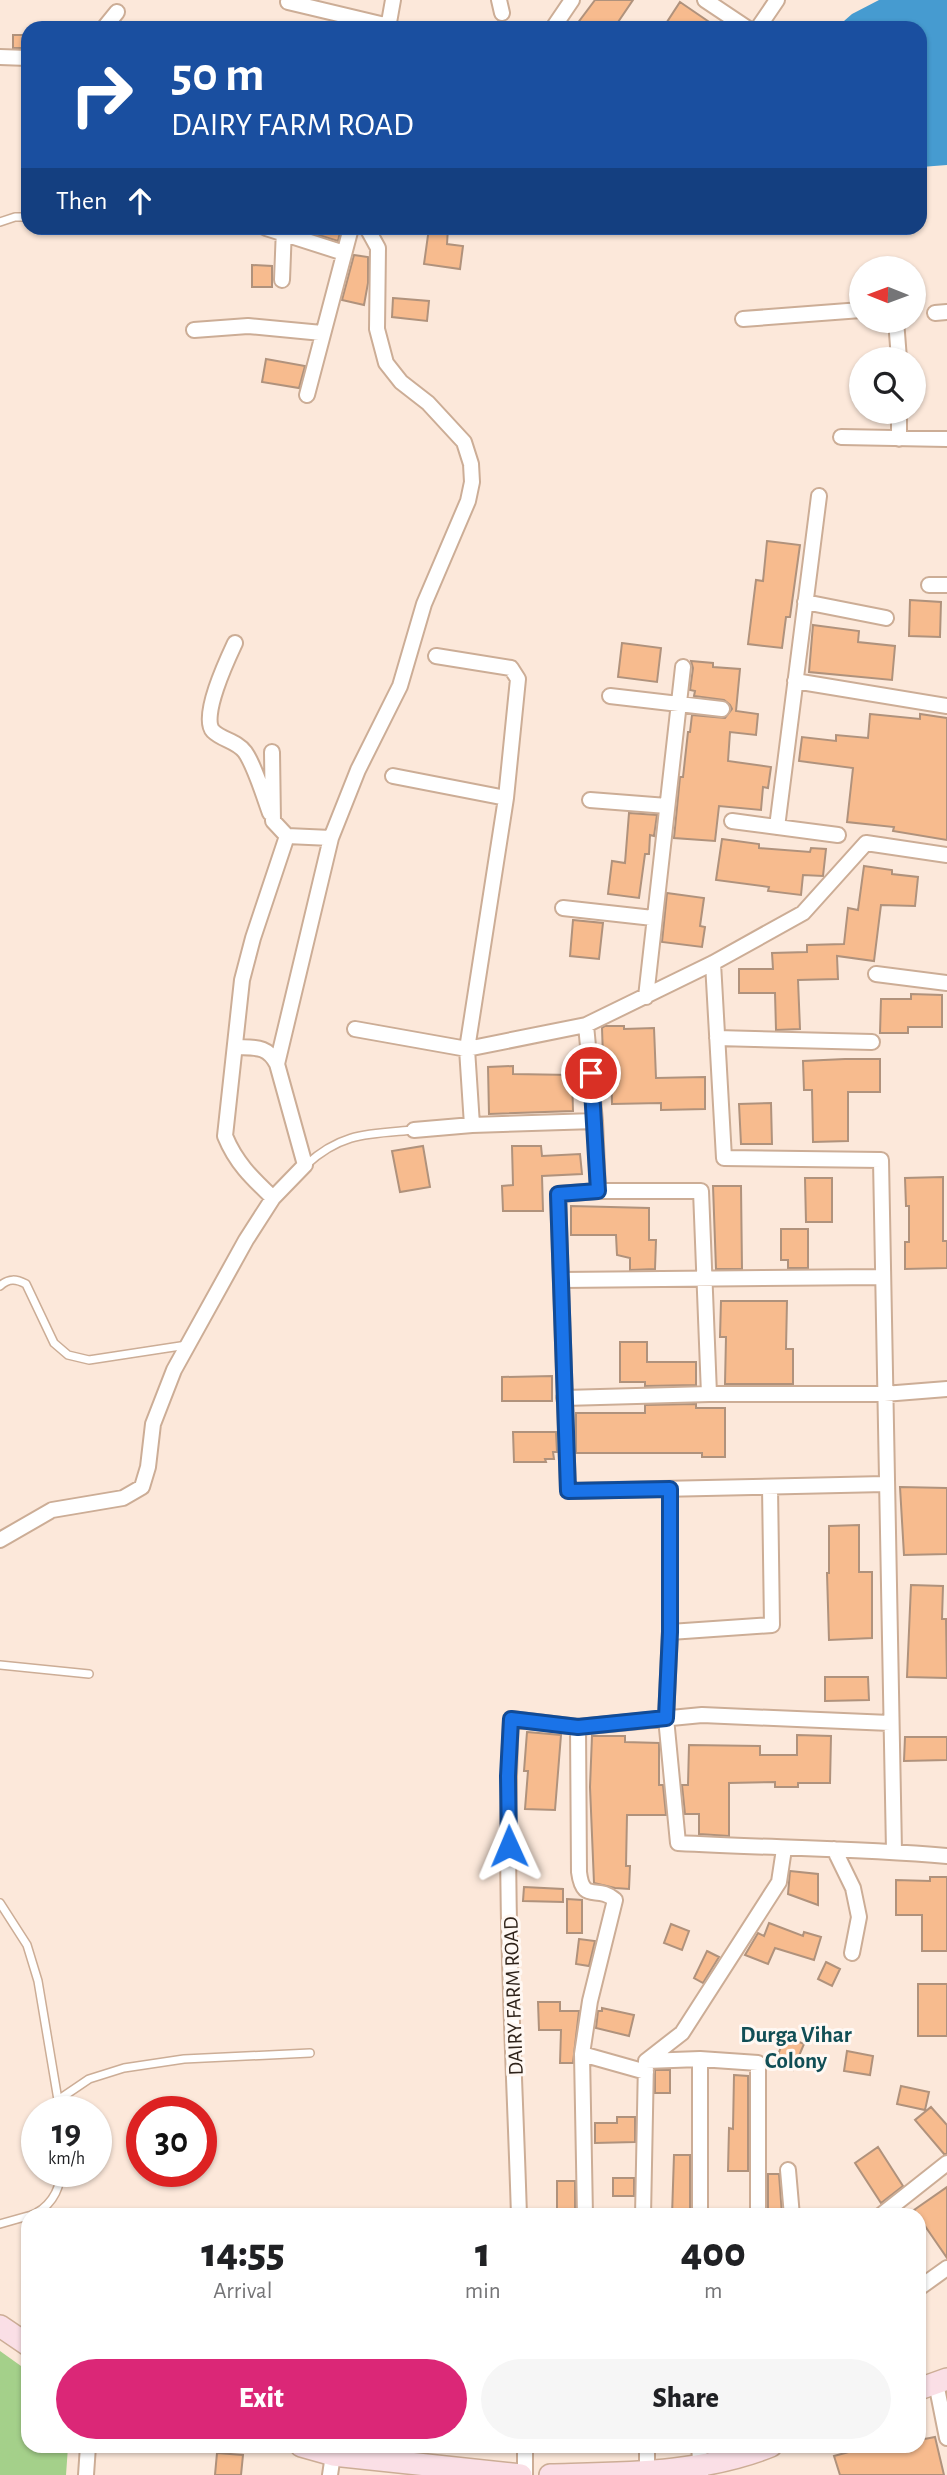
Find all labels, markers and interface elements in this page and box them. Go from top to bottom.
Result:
icon: right [56,49,147,140]
text: 50 m [171,51,265,100]
text: DAIRY FARM ROAD [171,109,414,141]
icon: ahead [121,182,159,220]
text: Then [56,188,107,214]
north arrow [849,256,926,332]
map controls [849,256,926,424]
button: search [849,347,926,424]
pin [561,1043,621,1103]
icon: arrive [572,1054,610,1092]
position arrow [472,1809,546,1883]
street label: DAIRY FARM ROAD [500,1916,527,2076]
district label: Durga Vihar Colony [740,2024,852,2073]
speed limit sign: 30 [126,2096,217,2187]
text: 19 [52,2115,81,2150]
text: km/h [48,2150,85,2168]
text: 14:55 [201,2232,285,2274]
text: 1 [475,2232,490,2274]
text: 400 [681,2232,746,2274]
text: Arrival [213,2280,272,2303]
text: min [465,2280,501,2303]
text: m [704,2280,722,2303]
button: Exit [56,2359,467,2439]
button: Share [481,2359,891,2439]

